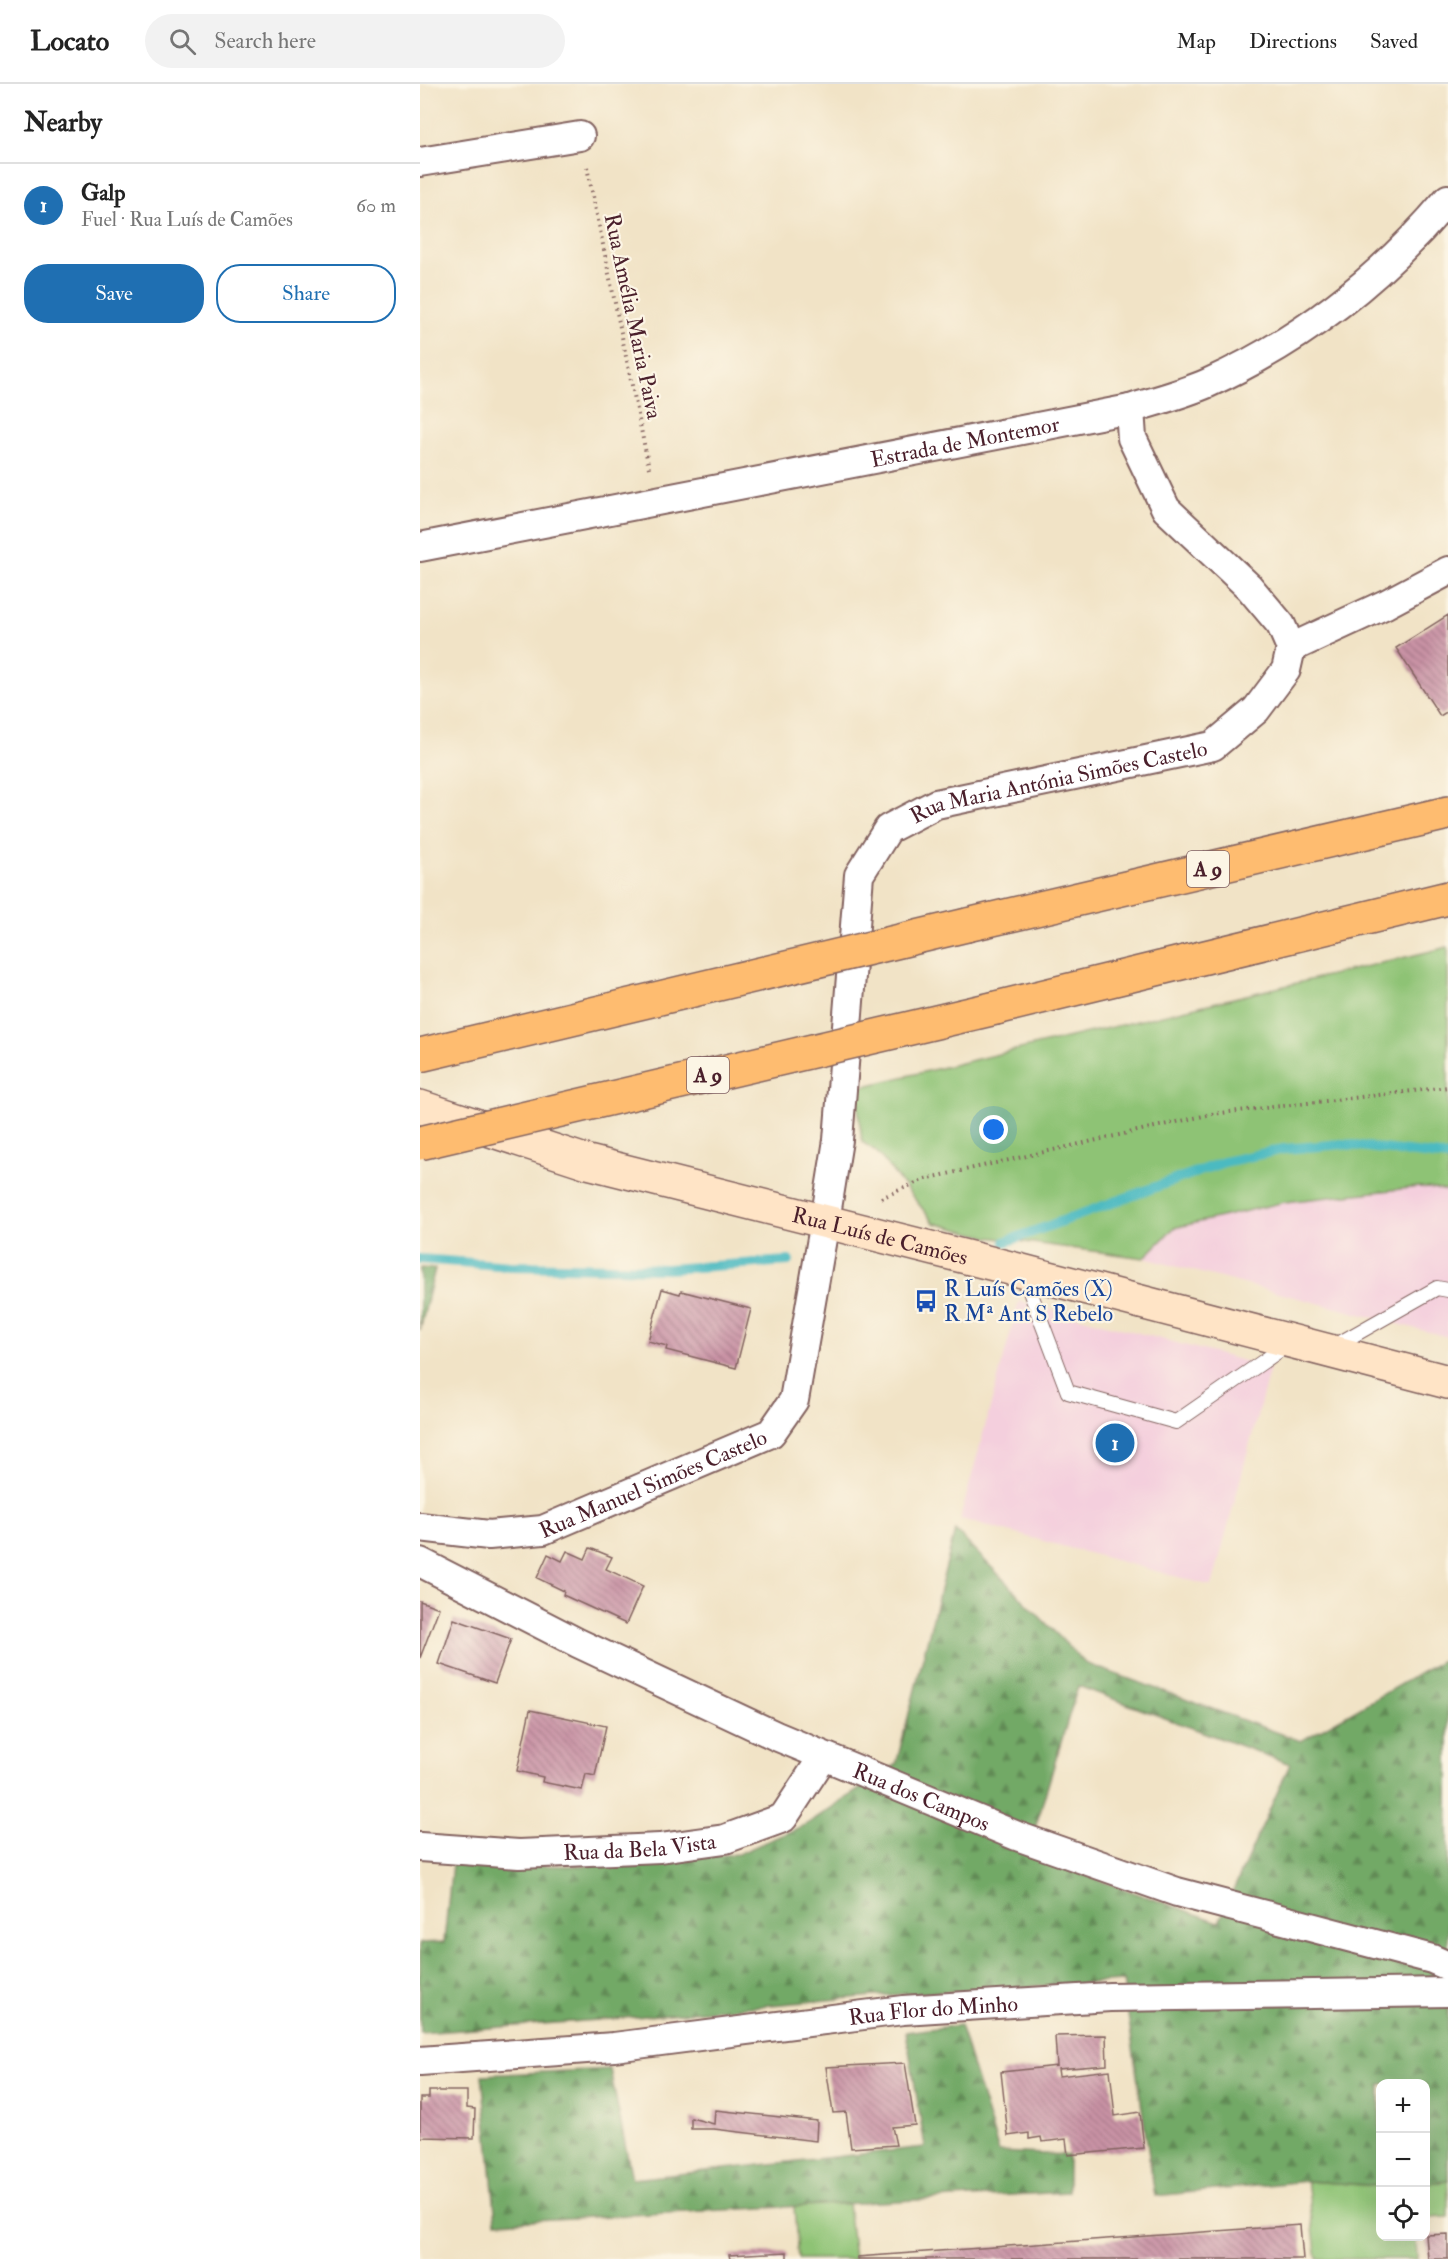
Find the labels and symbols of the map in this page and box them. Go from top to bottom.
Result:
street label: Rua Amélia Maria Paiva [598,211,669,422]
street label: Estrada de Montemor [868,410,1063,474]
street label: Rua Maria Antónia Simões Castelo [905,735,1210,830]
road number: A 9 [1187,851,1229,887]
road number: A 9 [687,1057,729,1093]
your location [979,1115,1008,1144]
street label: Rua Luís de Camões [789,1201,971,1272]
place label: R Luís Camões (X) R Mª Ant S Rebelo [944,1275,1113,1328]
bus stop icon: R Luís Camões (X) R Mª Ant S Rebelo [913,1288,939,1314]
pin: 1 [1096,1420,1134,1466]
street label: Rua Manuel Simões Castelo [535,1423,771,1545]
street label: Rua dos Campos [849,1757,994,1838]
street label: Rua da Bela Vista [563,1827,719,1867]
street label: Rua Flor do Minho [847,1990,1019,2032]

